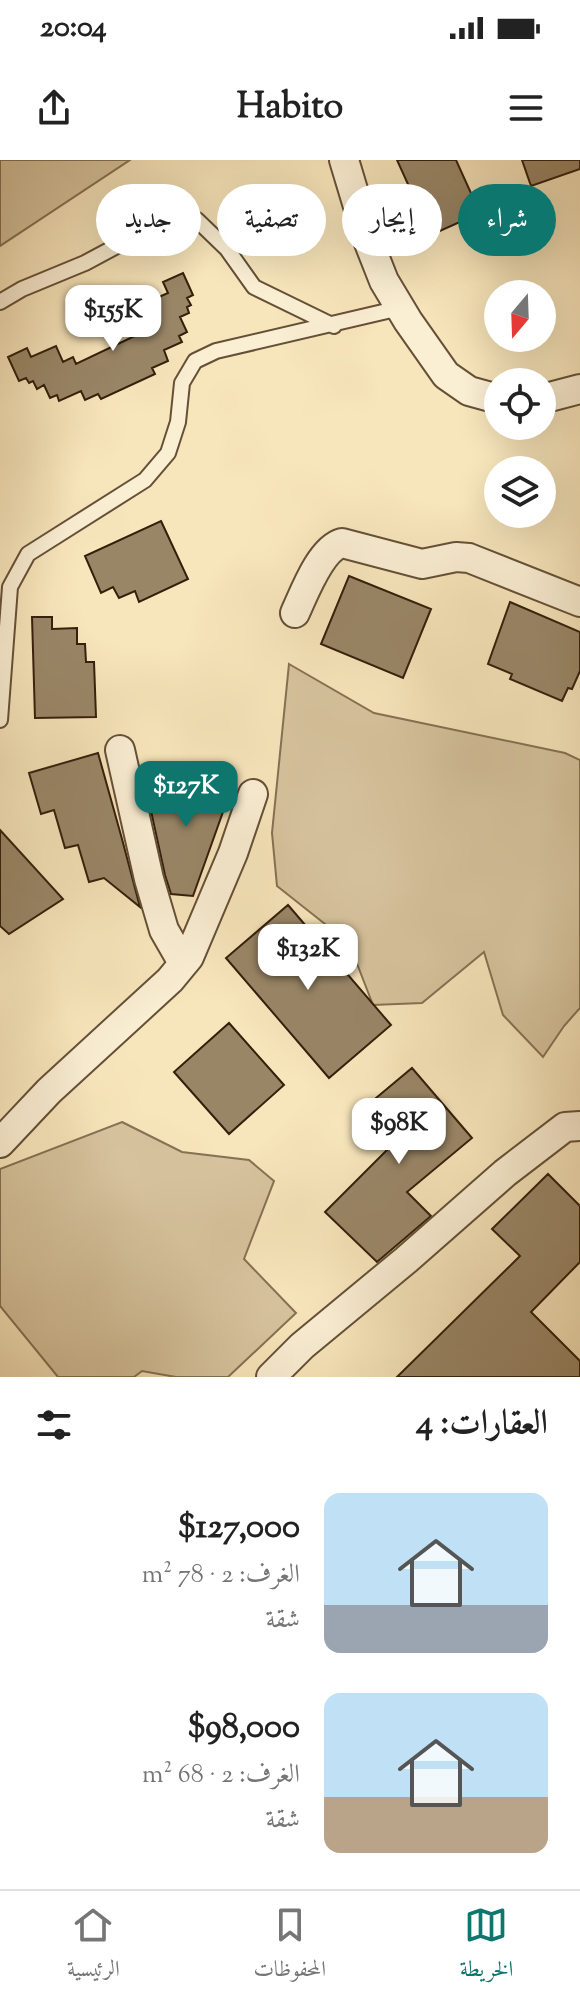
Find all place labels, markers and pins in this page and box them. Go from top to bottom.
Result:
pin: $155K [57,285,169,353]
pin: $127K [130,761,242,829]
pin: $132K [252,924,364,992]
pin: $98K [352,1098,446,1166]

